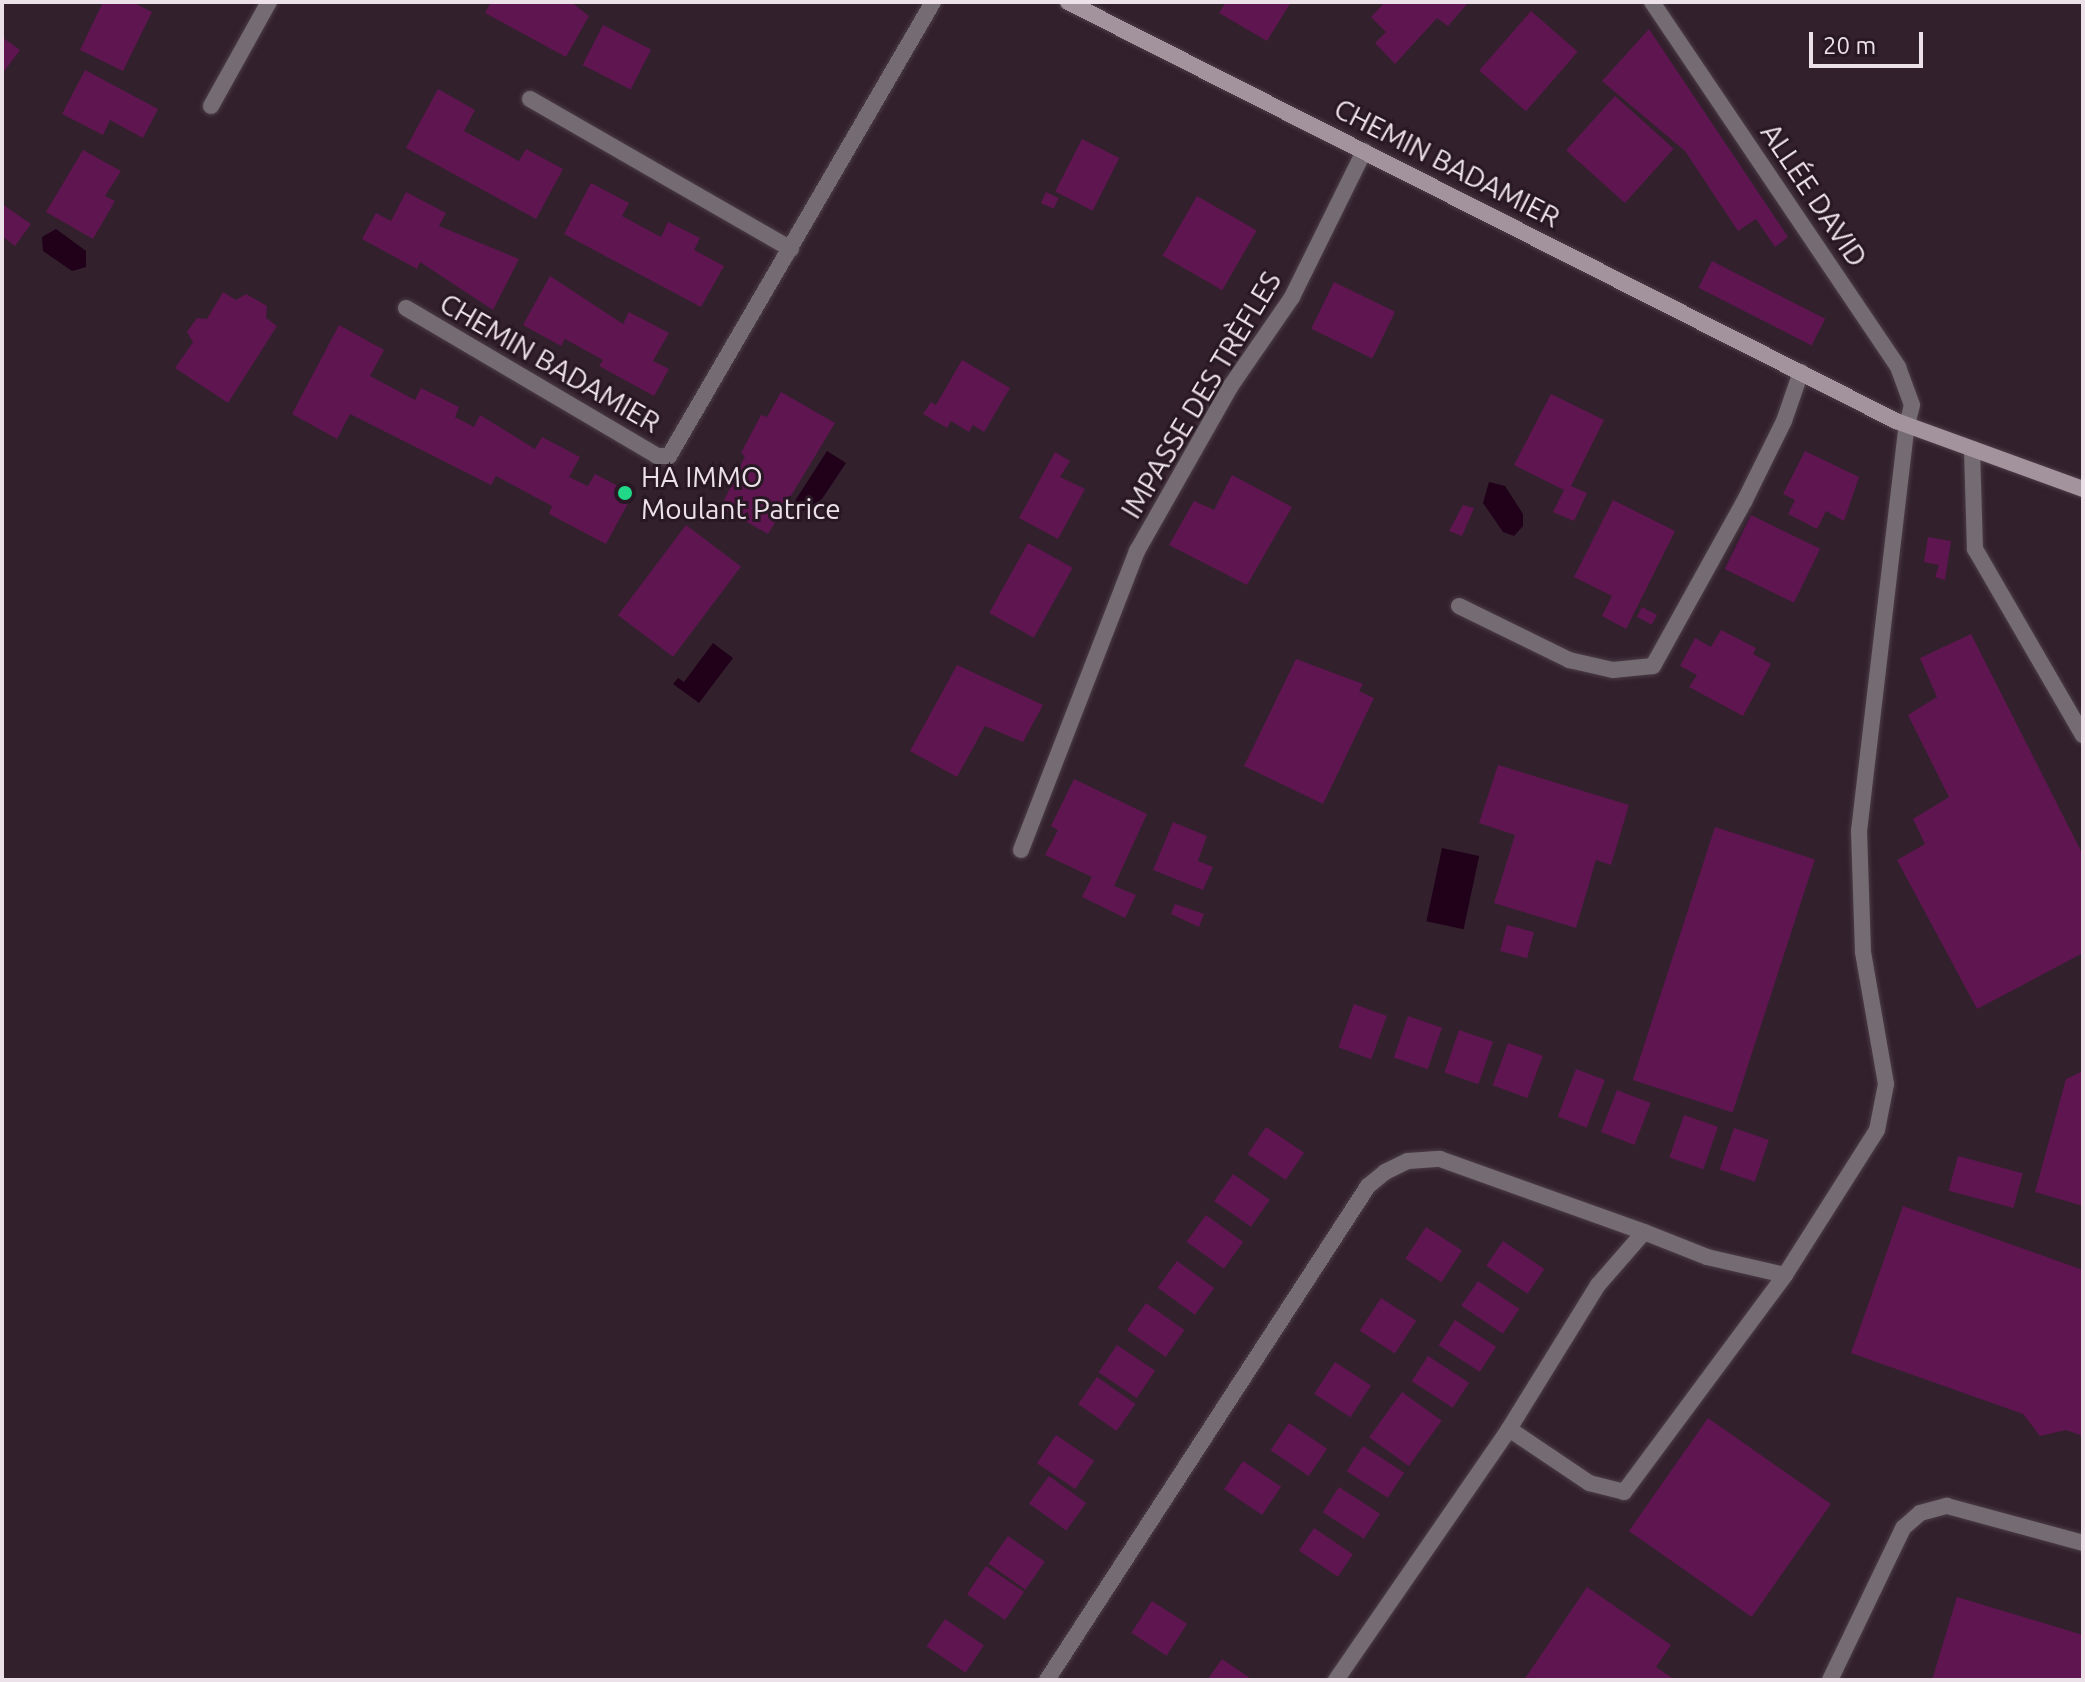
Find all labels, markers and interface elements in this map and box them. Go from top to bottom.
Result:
scale bar [1813,16,1927,66]
text: 20 m [1823,32,1876,59]
street label: CHEMIN BADAMIER [1329,92,1565,234]
street label: ALLÉE DAVID [1754,117,1874,273]
street label: IMPASSE DES TRÈFLES [1114,266,1288,524]
street label: CHEMIN BADAMIER [434,286,666,440]
place label: HA IMMO Moulant Patrice [641,460,841,526]
marker: HA IMMO Moulant Patrice [616,484,634,502]

